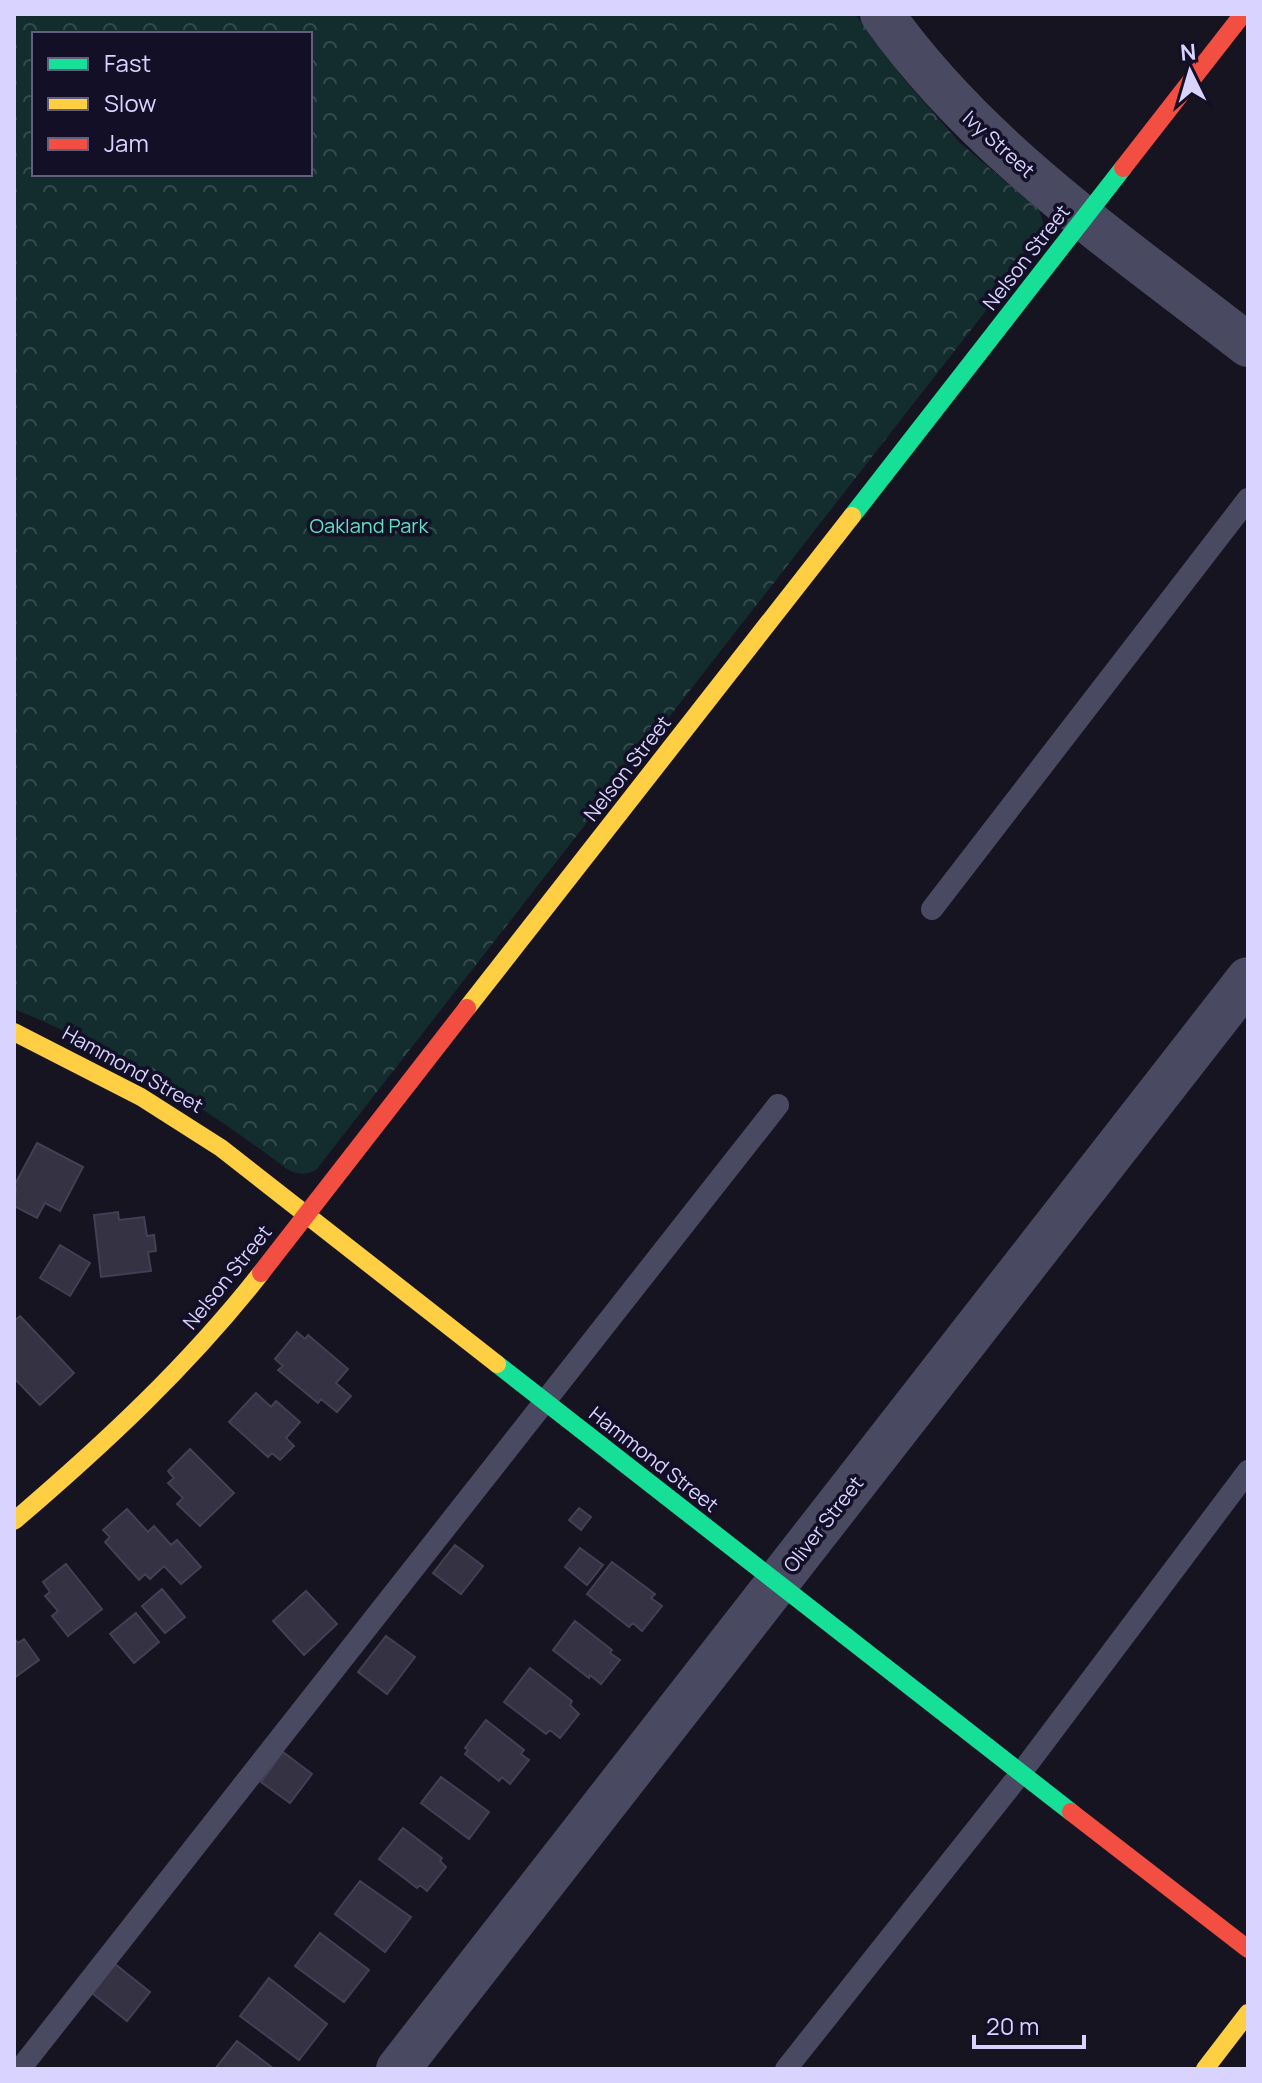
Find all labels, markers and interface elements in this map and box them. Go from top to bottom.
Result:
legend [32,32,312,176]
north arrow [1150,32,1230,112]
text: N [1179,36,1197,68]
text: Fast [104,46,151,79]
text: Slow [104,86,157,119]
street label: Ivy Street [957,105,1041,183]
text: Jam [104,126,149,159]
street label: Nelson Street [976,199,1076,315]
park label: Oakland Park [310,512,429,539]
street label: Nelson Street [577,710,677,826]
street label: Hammond Street [58,1019,208,1119]
street label: Nelson Street [177,1219,277,1335]
street label: Hammond Street [584,1400,724,1518]
street label: Oliver Street [777,1470,869,1578]
scale bar [974,1999,1084,2049]
text: 20 m [986,2009,1039,2042]

